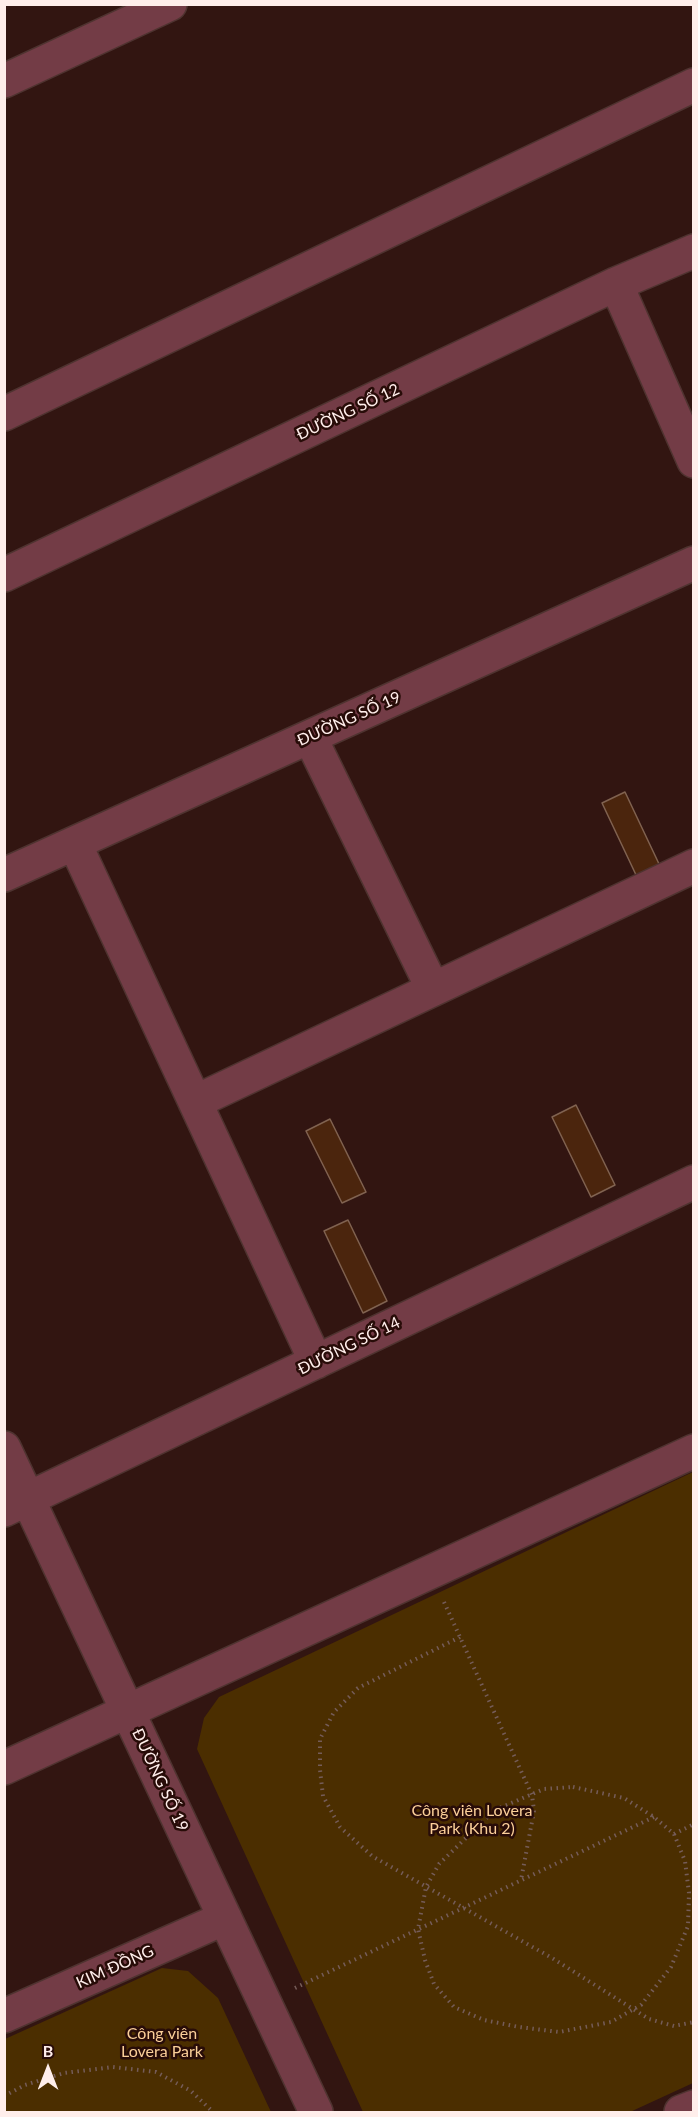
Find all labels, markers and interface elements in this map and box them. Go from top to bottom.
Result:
street label: ĐƯỜNG SỐ 12 [294,380,402,444]
street label: ĐƯỜNG SỐ 19 [294,688,404,750]
street label: ĐƯỜNG SỐ 14 [295,1313,403,1379]
street label: ĐƯỜNG SỐ 19 [128,1726,192,1834]
park label: Công viên Lovera Park (Khu 2) [411,1801,533,1839]
street label: KIM ĐỒNG [73,1941,157,1993]
park label: Công viên Lovera Park [121,2024,203,2062]
north arrow [18,2039,78,2099]
text: B [43,2041,53,2060]

